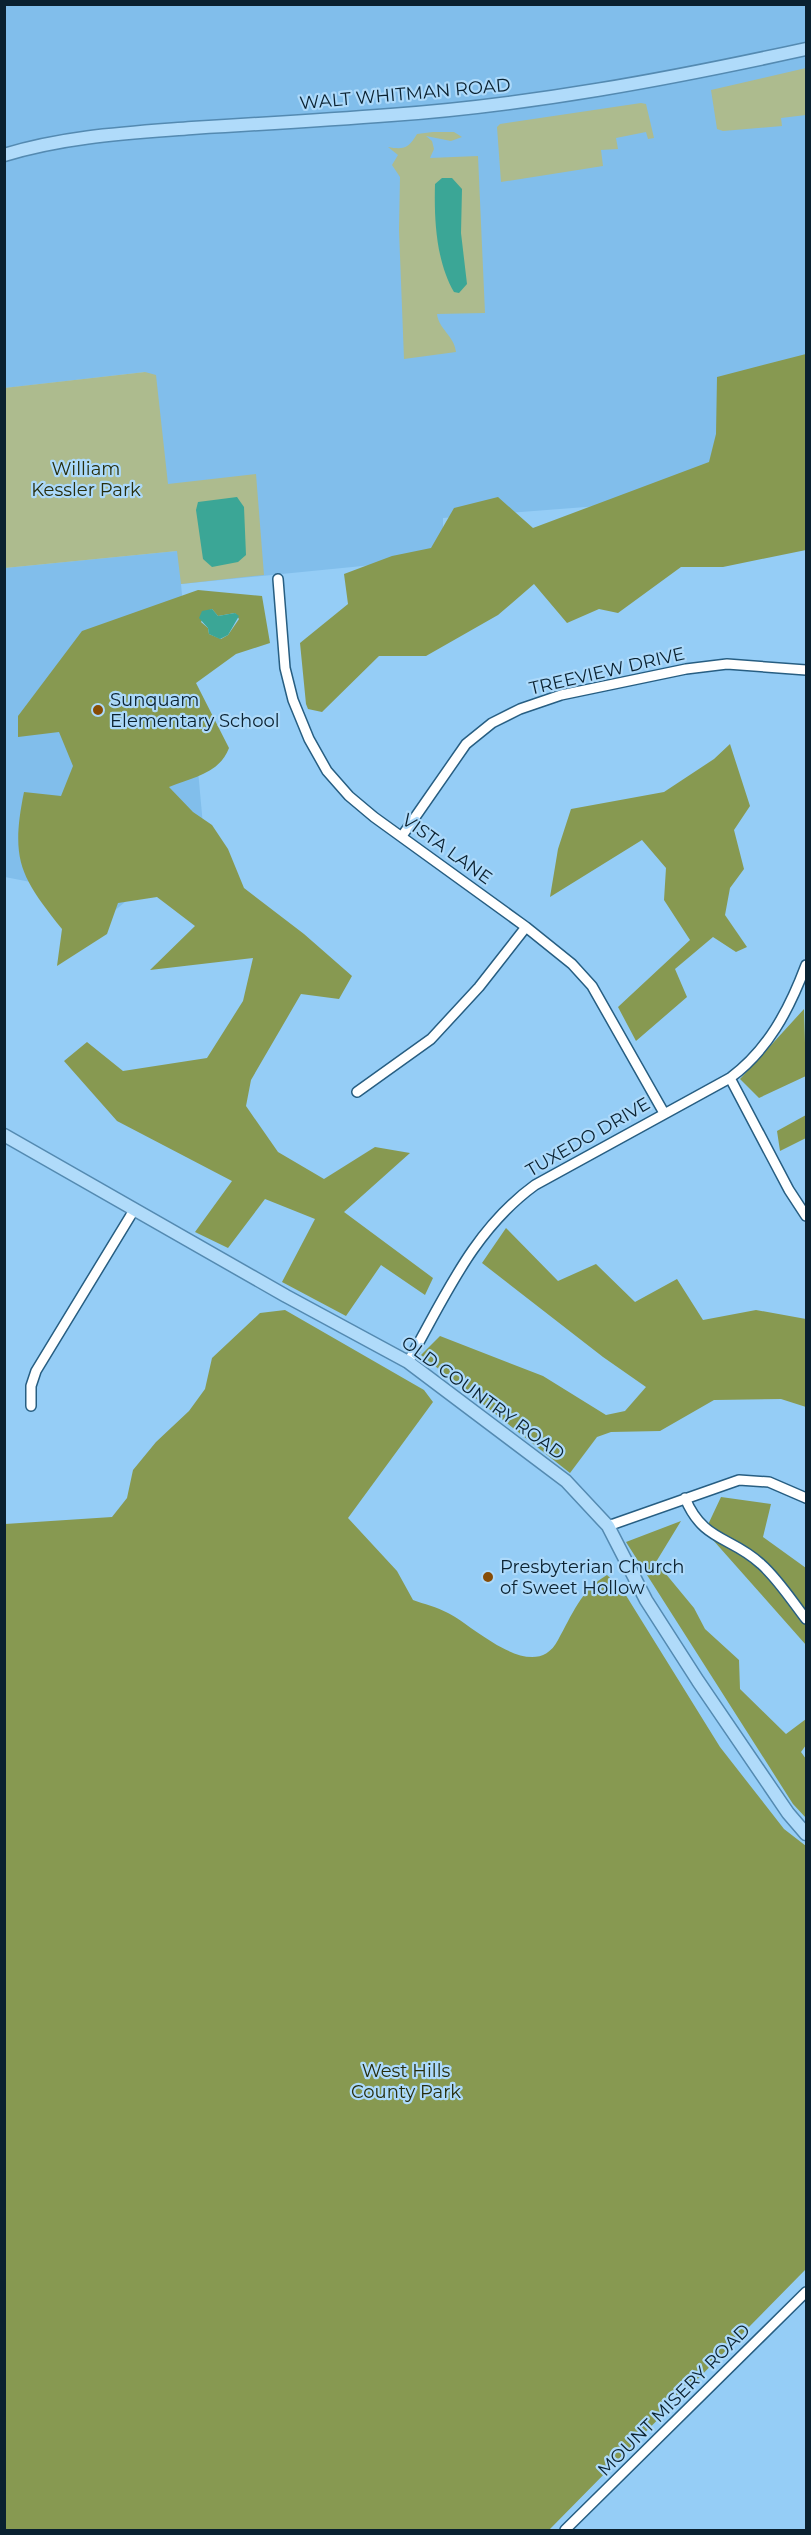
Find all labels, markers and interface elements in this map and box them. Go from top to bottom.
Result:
street label: WALT WHITMAN ROAD [299,74,511,114]
park label: William Kessler Park [31,458,141,501]
street label: TREEVIEW DRIVE [527,642,687,700]
place label: Sunquam Elementary School [110,689,280,732]
marker: Sunquam Elementary School [91,703,105,717]
street label: VISTA LANE [398,809,496,889]
street label: TUXEDO DRIVE [522,1093,654,1181]
street label: OLD COUNTRY ROAD [397,1331,569,1465]
place label: Presbyterian Church of Sweet Hollow [500,1556,684,1599]
marker: Presbyterian Church of Sweet Hollow [481,1570,495,1584]
park label: West Hills County Park [351,2060,461,2103]
street label: MOUNT MISERY ROAD [593,2319,755,2481]

